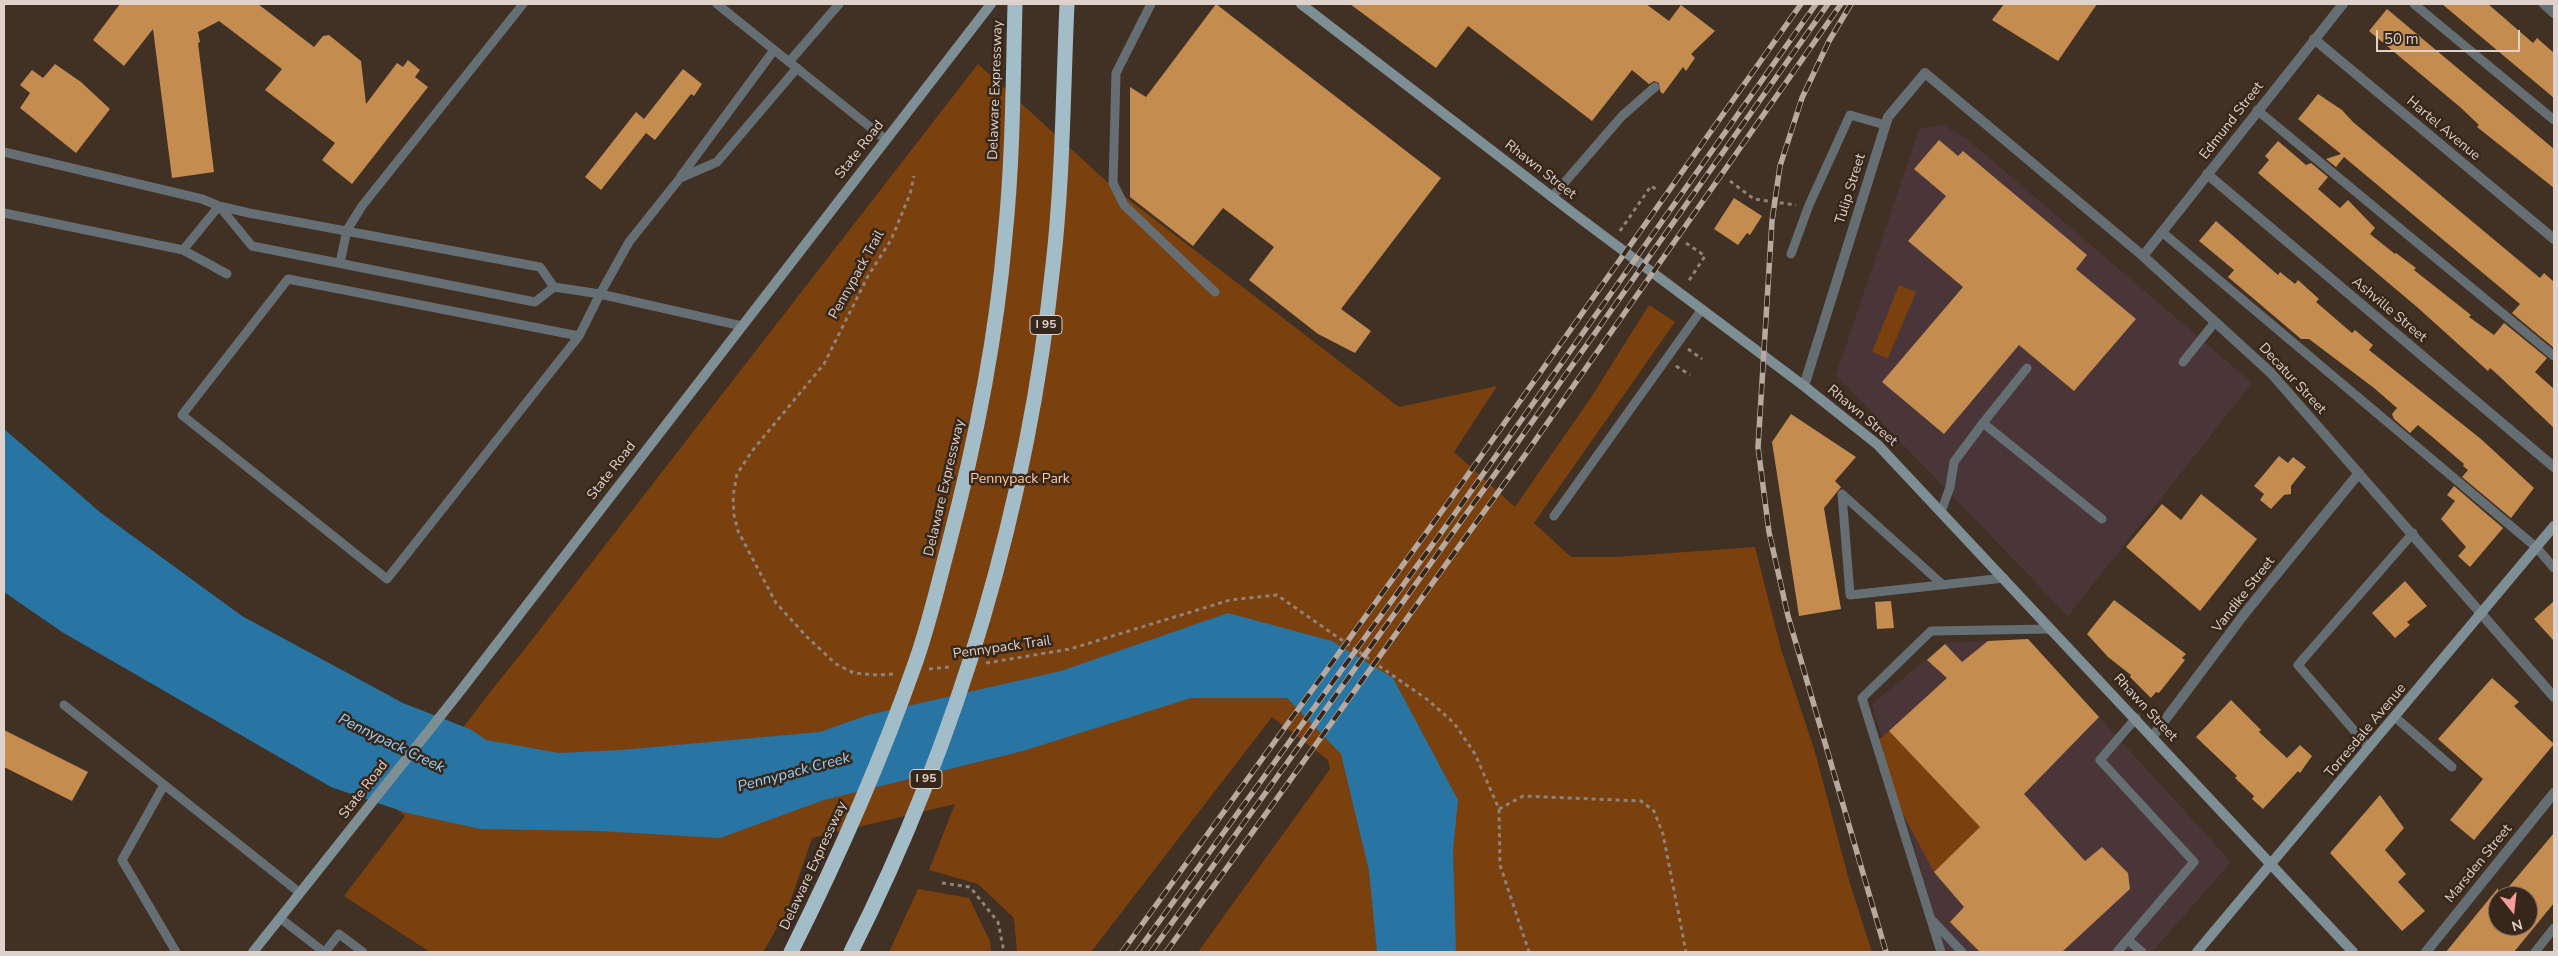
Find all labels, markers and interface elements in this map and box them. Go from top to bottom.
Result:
street label: Delaware Expressway [985,20,1007,160]
scale bar [2378,20,2522,52]
text: 50 m [2384,29,2419,49]
street label: Edmund Street [2196,79,2268,163]
street label: Hartel Avenue [2403,93,2483,165]
street label: State Road [832,118,888,182]
street label: Rhawn Street [1501,137,1579,203]
street label: Tulip Street [1832,152,1870,226]
street label: Pennypack Trail [826,228,888,322]
street label: Ashville Street [2348,274,2430,346]
road number: I 95 [1030,316,1062,334]
street label: Decatur Street [2255,340,2329,418]
street label: Rhawn Street [1824,382,1900,450]
street label: Delaware Expressway [921,418,969,558]
street label: State Road [584,439,640,503]
park label: Pennypack Park [970,472,1070,488]
street label: Vandike Street [2209,554,2279,636]
street label: Pennypack Trail [952,633,1052,663]
street label: Rhawn Street [2109,671,2181,745]
street label: Torresdale Avenue [2322,681,2410,781]
water label: Pennypack Creek [335,711,447,777]
water label: Pennypack Creek [736,749,852,797]
street label: State Road [336,758,392,822]
road number: I 95 [910,770,942,789]
street label: Delaware Expressway [777,799,851,933]
street label: Marsden Street [2442,821,2516,907]
north arrow [2488,886,2538,936]
text: N [2509,914,2525,936]

